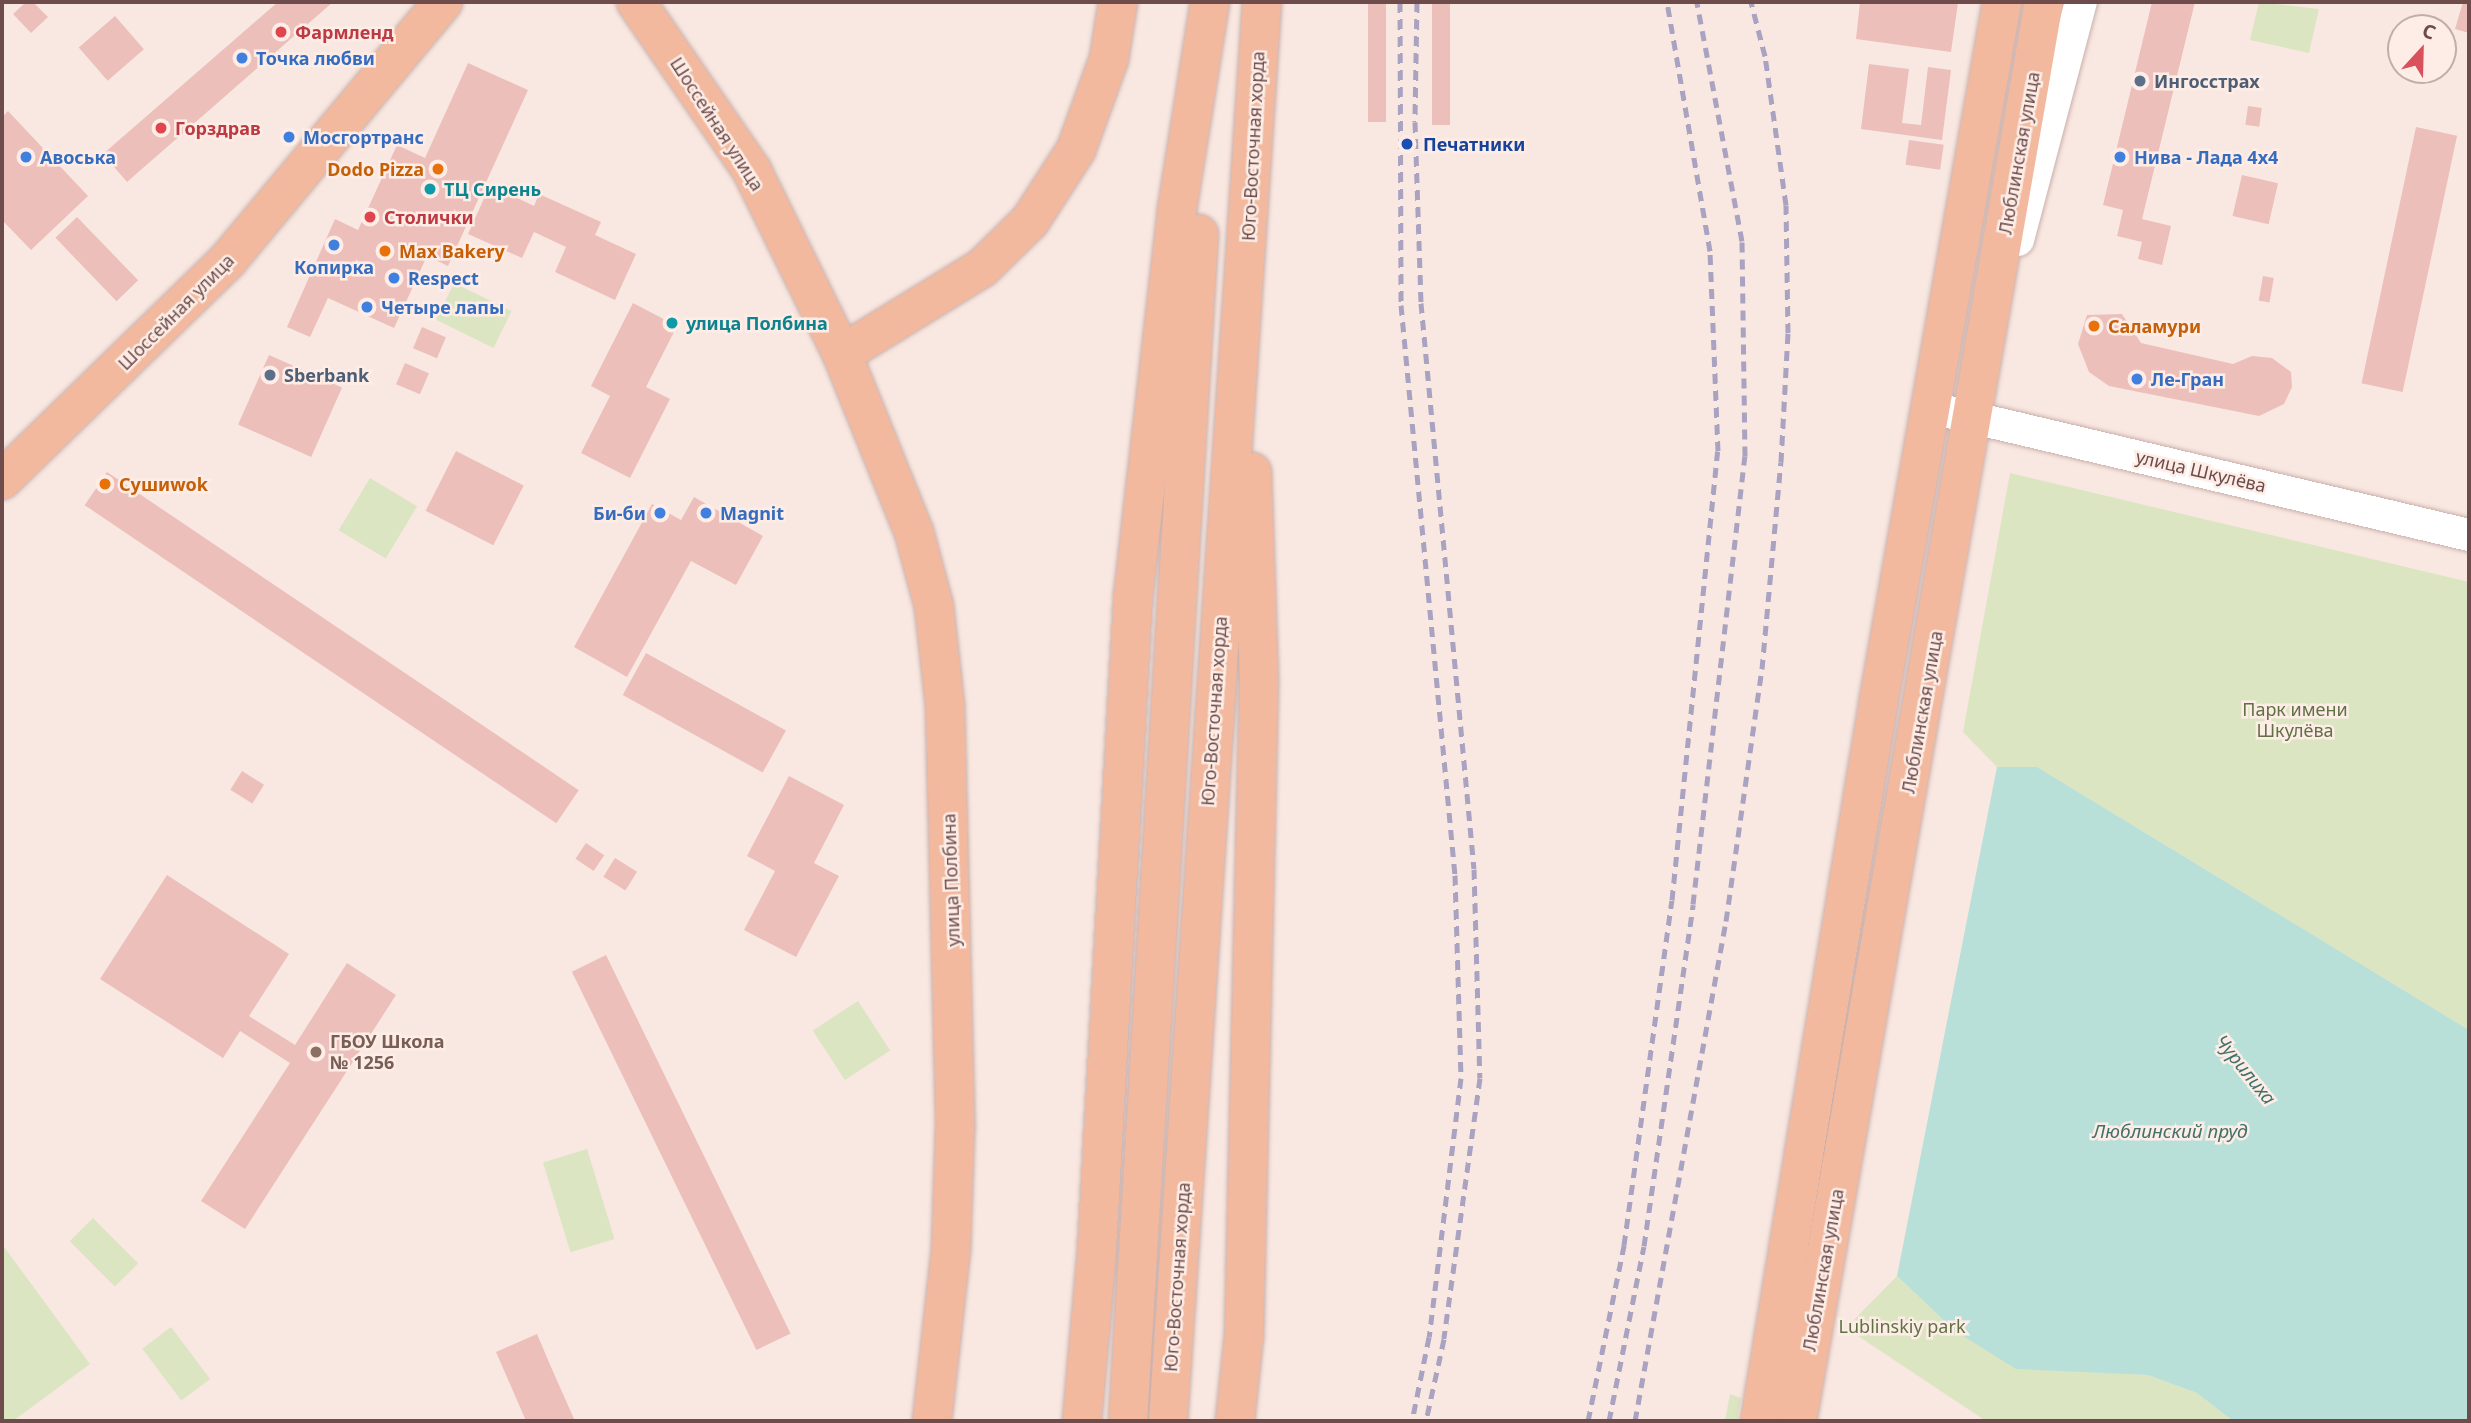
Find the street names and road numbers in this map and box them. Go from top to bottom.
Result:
street label: Юго-Восточная хорда [1237,51,1269,241]
street label: Шоссейная улица [666,53,768,195]
street label: Люблинская улица [1994,70,2044,236]
street label: Шоссейная улица [114,250,238,374]
street label: улица Шкулёва [2134,446,2268,496]
street label: Юго-Восточная хорда [1197,615,1231,807]
street label: Люблинская улица [1897,629,1947,795]
street label: улица Полбина [938,813,964,947]
street label: Юго-Восточная хорда [1160,1181,1194,1373]
street label: Люблинская улица [1798,1187,1848,1353]

